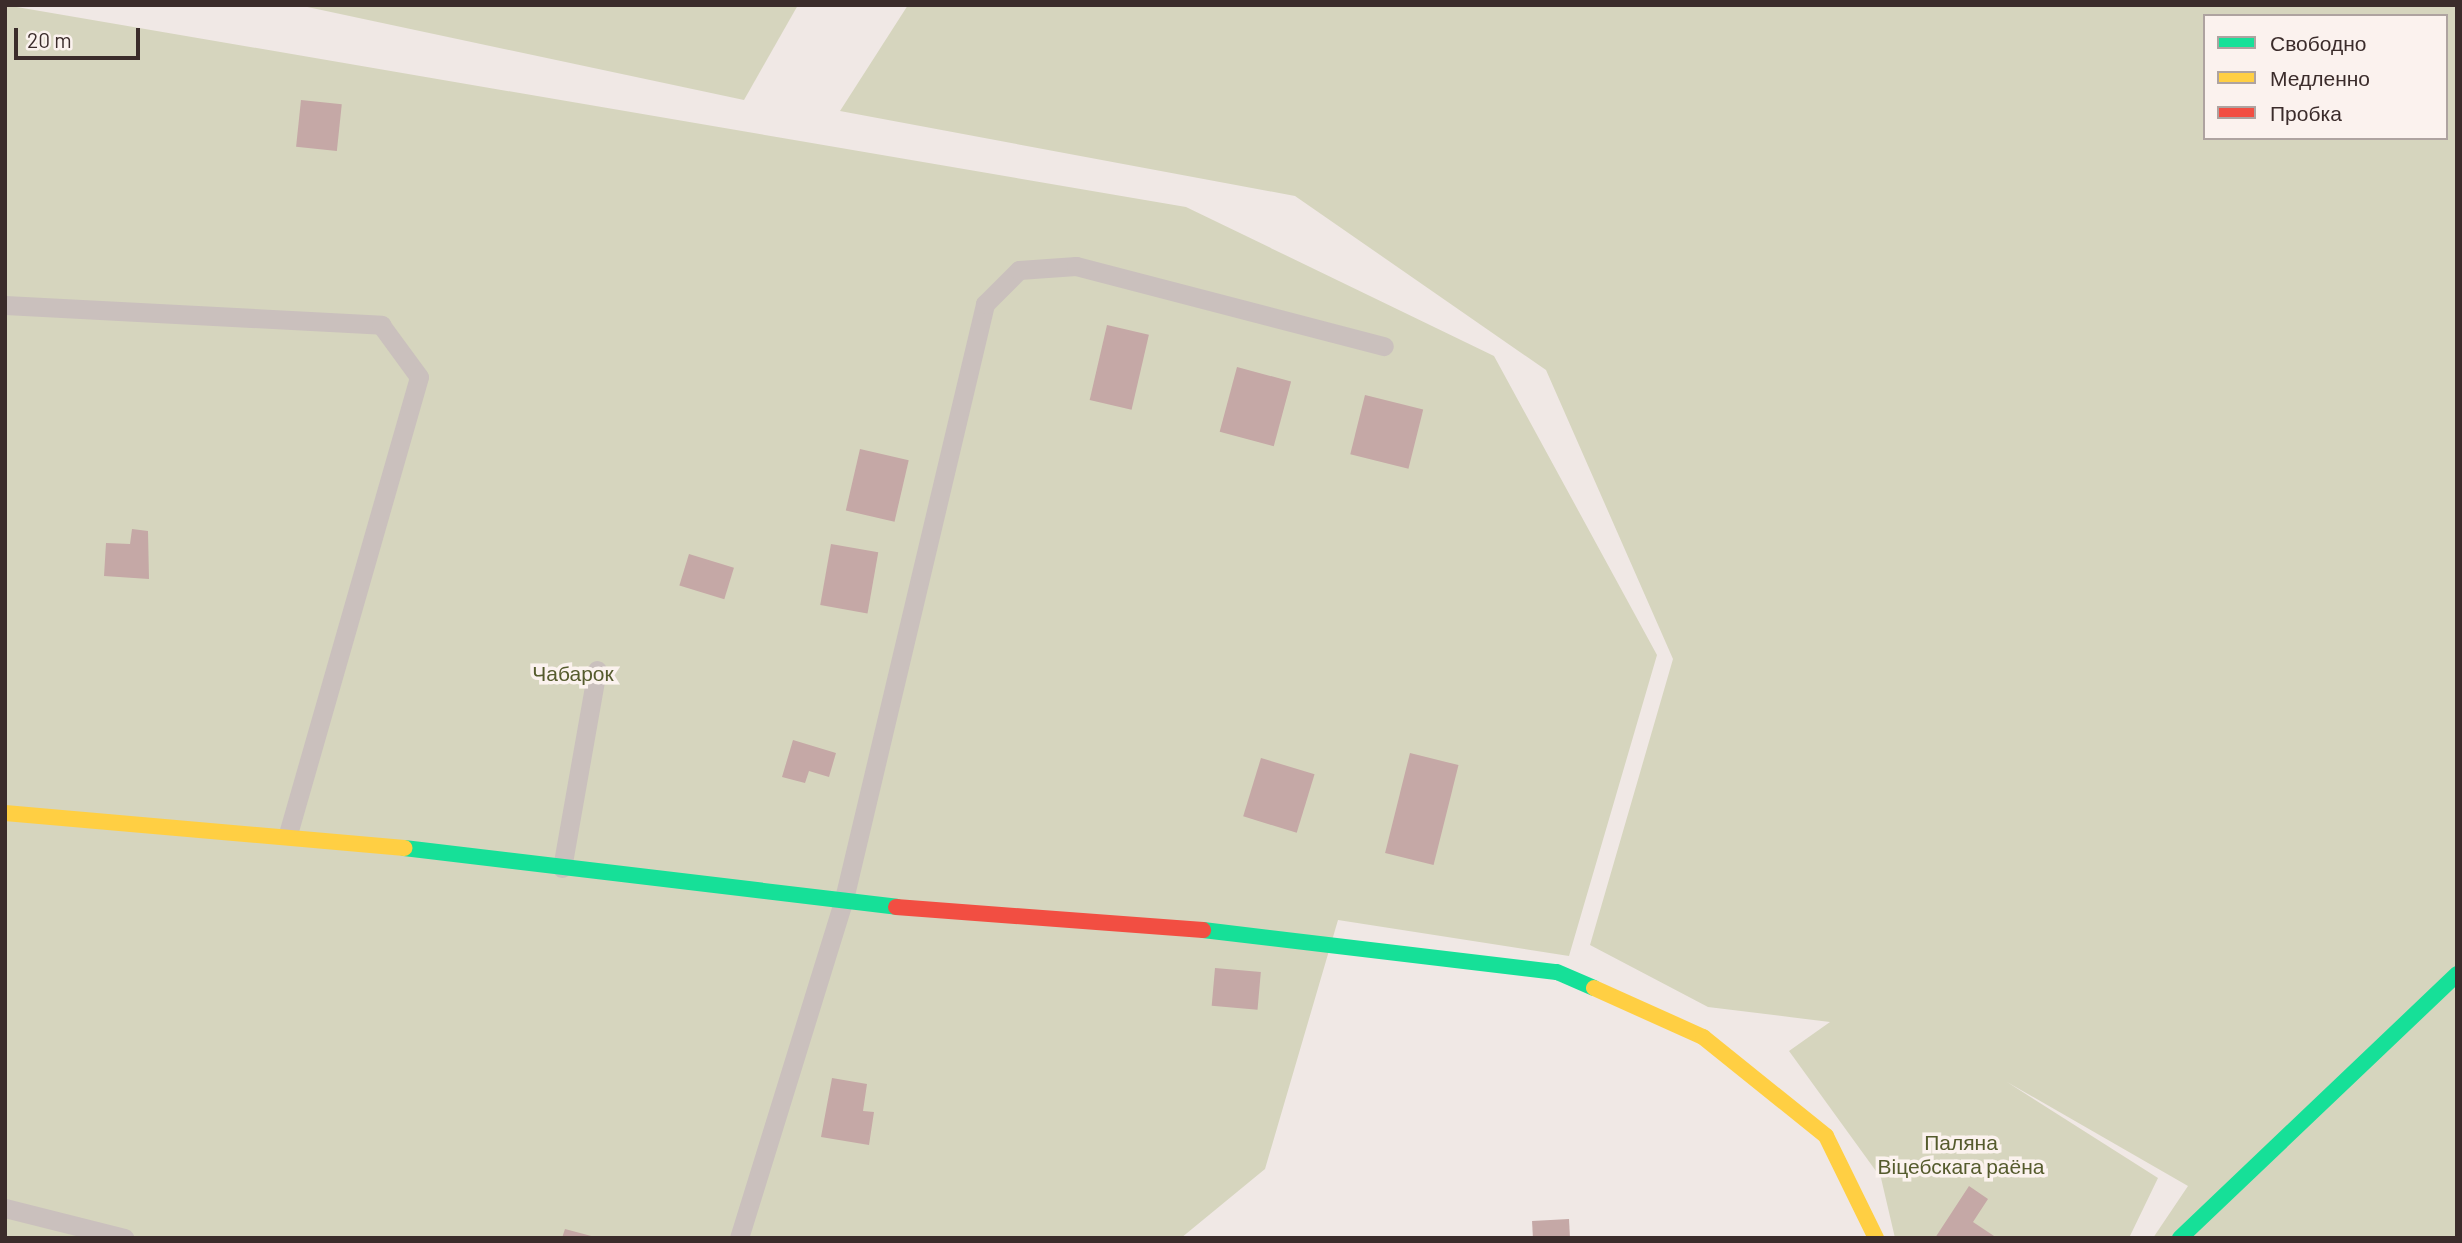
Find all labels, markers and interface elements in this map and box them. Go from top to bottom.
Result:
scale bar [18,14,144,58]
legend [2203,14,2448,140]
text: 20 m [27,27,72,52]
text: Свободно [2270,30,2367,55]
text: Медленно [2270,65,2370,90]
text: Пробка [2270,100,2342,125]
park label: Чабарок [532,660,614,686]
park label: Паляна Віцебскага раёна [1878,1129,2044,1179]

